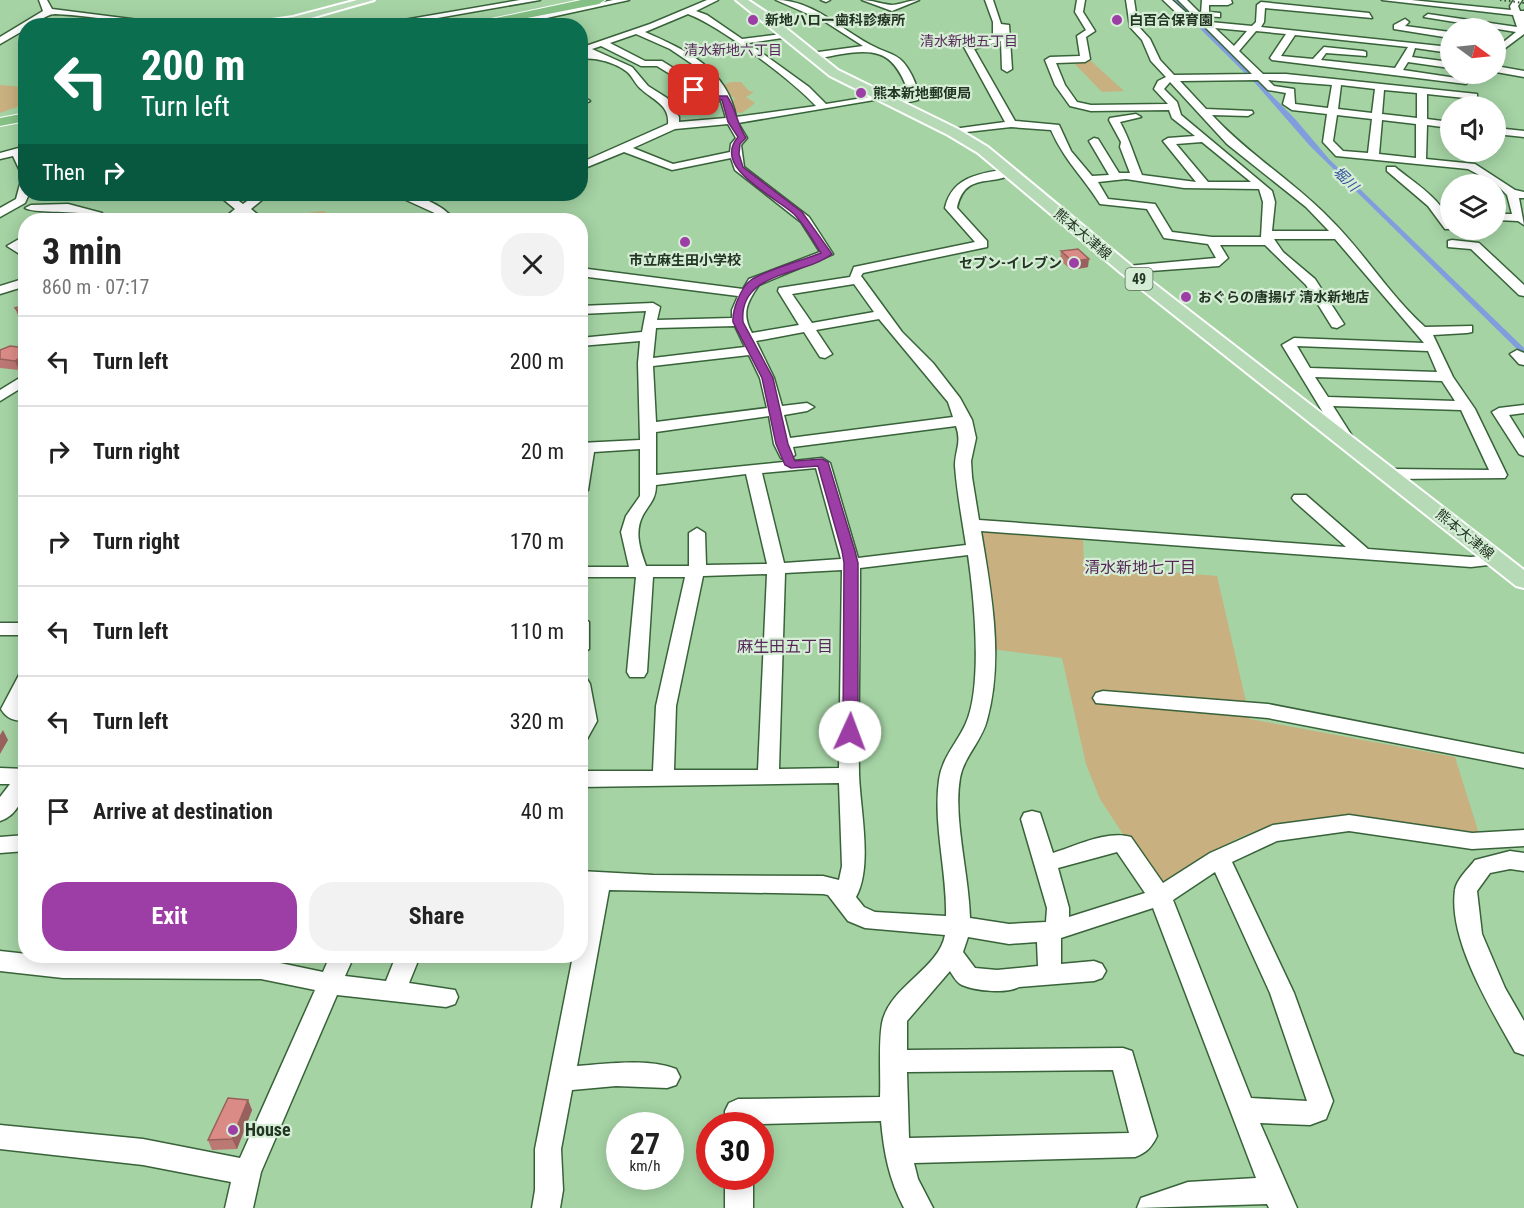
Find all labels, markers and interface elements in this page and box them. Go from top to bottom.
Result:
place label: 新地ハロー歯科診療所 [765,12,905,28]
place label: 白百合保育園 [1129,12,1213,28]
marker: 新地ハロー歯科診療所 [746,13,760,27]
marker: 白百合保育園 [1110,13,1124,27]
north arrow [1440,18,1506,84]
map controls [1440,18,1506,240]
district label: 清水新地五丁目 [920,33,1018,49]
text: 200 m [141,41,246,90]
icon: left [42,42,120,120]
district label: 清水新地六丁目 [684,42,782,58]
pin [668,64,719,115]
icon: arrive [677,73,710,106]
place label: 熊本新地郵便局 [873,85,971,101]
marker: 熊本新地郵便局 [854,86,868,100]
text: Turn left [141,91,230,123]
button: sound [1440,96,1506,162]
icon: right [97,156,130,189]
text: Then [42,160,85,185]
water label: 堀川 [1330,164,1363,196]
button: layers [1440,174,1506,240]
street label: 熊本大津線 [1051,205,1115,263]
text: 3 min [42,231,122,273]
button: close [501,233,564,296]
marker: 市立麻生田小学校 [678,235,692,249]
place label: 市立麻生田小学校 [629,252,741,268]
place label: セブン-イレブン [959,255,1062,271]
marker: セブン-イレブン [1067,256,1081,270]
road number: 49 [1126,268,1152,290]
text: 860 m · 07:17 [42,275,149,299]
place label: おぐらの唐揚げ 清水新地店 [1198,289,1369,305]
marker: おぐらの唐揚げ 清水新地店 [1179,290,1193,304]
icon: left [42,345,75,378]
text: Turn left [93,349,168,374]
text: 200 m [510,349,564,374]
icon: right [42,435,75,468]
text: Turn right [93,439,180,464]
text: 20 m [521,439,564,464]
street label: 熊本大津線 [1433,506,1497,562]
icon: right [42,525,75,558]
text: Turn right [93,529,180,554]
text: 170 m [510,529,564,554]
district label: 清水新地七丁目 [1084,558,1196,577]
icon: left [42,615,75,648]
text: Turn left [93,619,168,644]
text: 110 m [510,619,564,644]
district label: 麻生田五丁目 [737,637,833,656]
position arrow [818,700,882,764]
icon: left [42,705,75,738]
text: Turn left [93,709,168,734]
text: 320 m [510,709,564,734]
icon: arrive [42,795,75,828]
text: Arrive at destination [93,799,273,824]
text: 40 m [521,799,564,824]
button: Exit [42,882,297,951]
button: Share [309,882,564,951]
speed limit sign: 30 [696,1112,774,1190]
place label: House [245,1119,291,1140]
marker: House [226,1123,240,1137]
text: 27 [630,1126,660,1161]
text: km/h [630,1157,660,1175]

